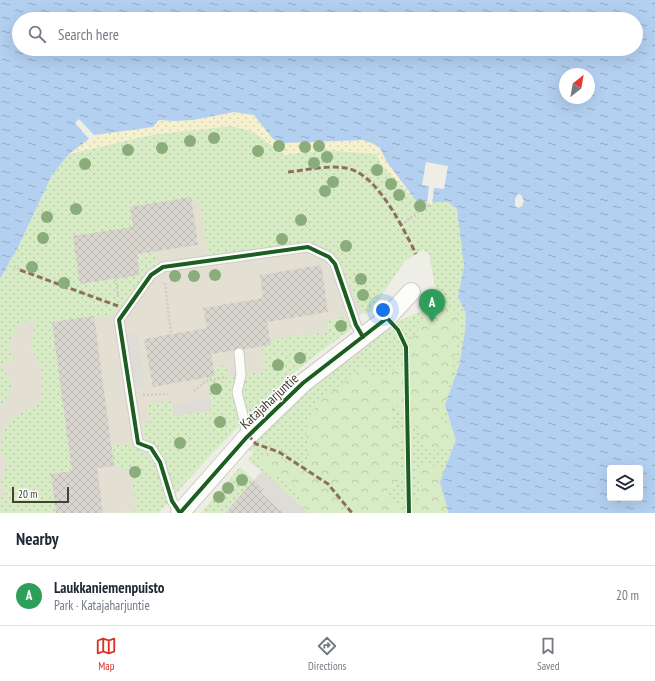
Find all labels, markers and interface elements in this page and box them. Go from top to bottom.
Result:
search box [12,12,643,56]
icon: search [26,23,48,45]
text: Search here [58,25,119,44]
north arrow [559,68,595,104]
pin: A [419,289,445,322]
your location [373,300,393,320]
street label: Katajaharjuntie [236,369,302,433]
map controls [607,465,643,501]
button: layers [607,465,643,501]
scale bar [12,485,69,504]
text: 20 m [18,487,37,501]
text: Nearby [16,528,59,550]
text: Laukkaniemenpuisto [54,578,165,597]
text: A [26,587,32,604]
text: 20 m [616,587,639,604]
text: Park · Katajaharjuntie [54,597,150,614]
tab: Map [95,635,117,673]
tab: Directions [308,635,346,673]
tab: Saved [537,635,560,673]

